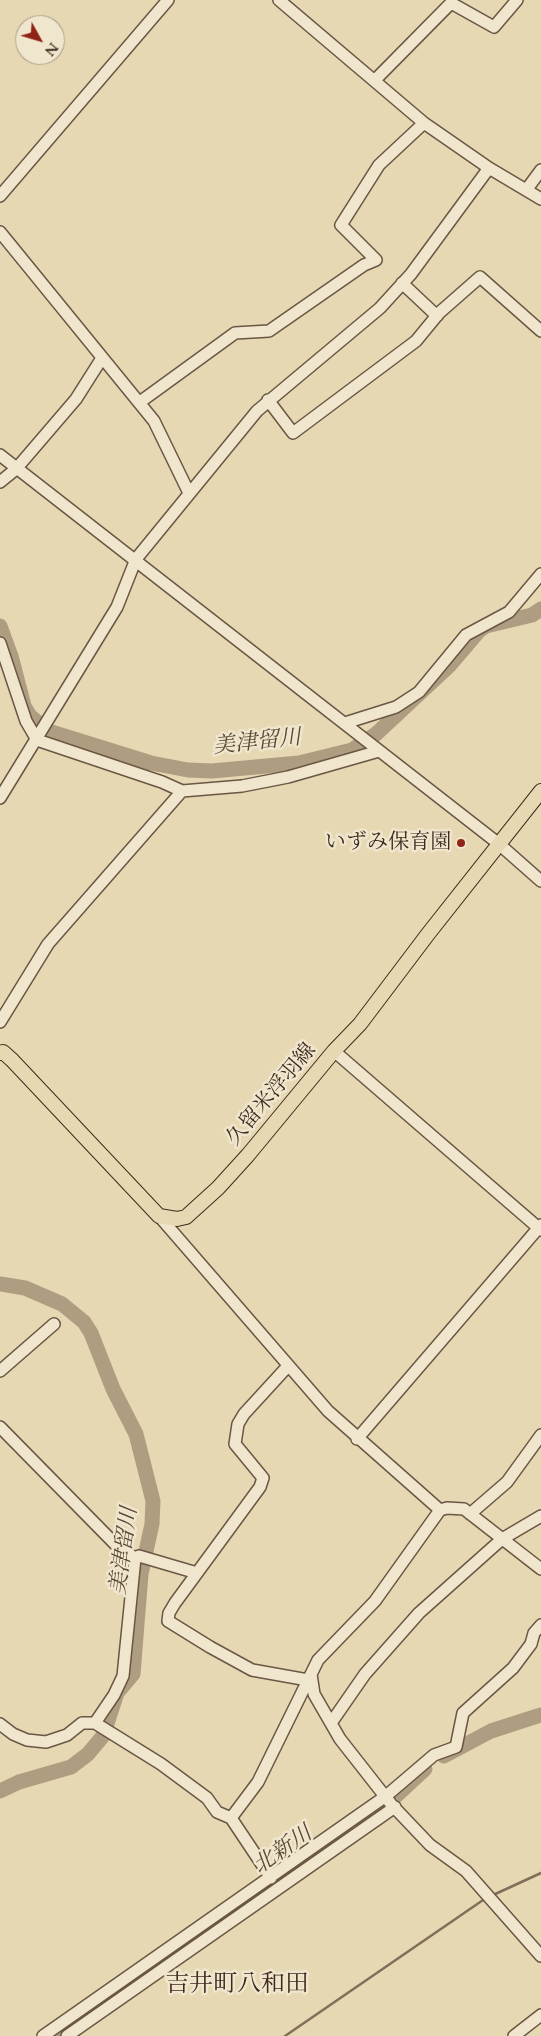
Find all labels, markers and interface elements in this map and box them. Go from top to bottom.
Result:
north arrow [15,15,65,65]
text: N [40,38,62,60]
water label: 美津留川 [212,725,302,761]
place label: いずみ保育園 [325,830,451,856]
marker: いずみ保育園 [455,837,467,849]
street label: 久留米浮羽線 [222,1039,322,1151]
water label: 美津留川 [106,1506,144,1596]
water label: 北新川 [248,1821,318,1881]
district label: 吉井町八和田 [165,1971,309,1999]

